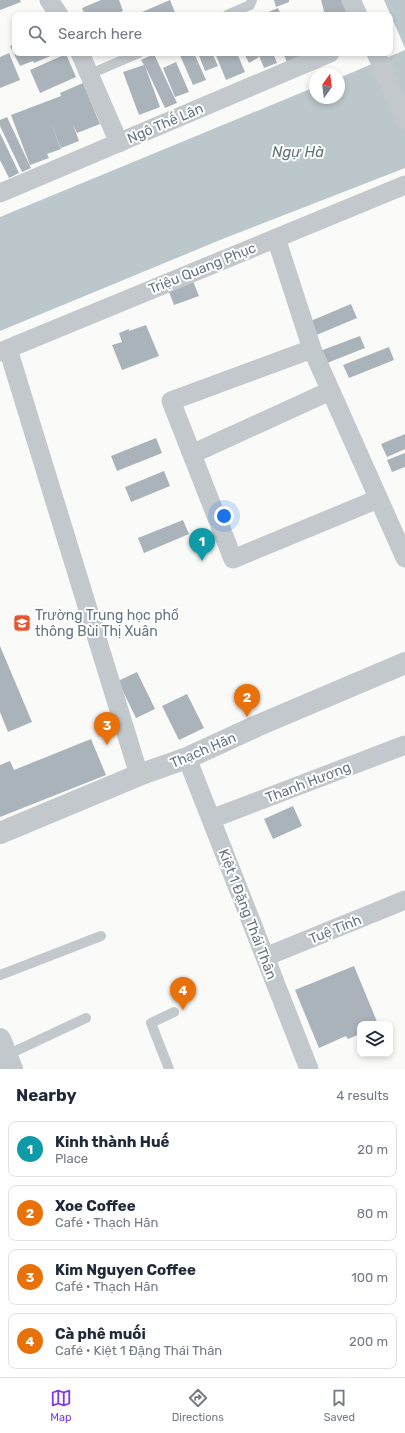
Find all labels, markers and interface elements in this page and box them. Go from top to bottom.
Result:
search box [12,12,393,56]
icon: search [26,23,48,45]
text: Search here [58,25,142,43]
north arrow [309,68,345,104]
street label: Ngô Thế Lân [124,99,206,147]
water label: Ngự Hà [272,143,324,161]
street label: Triệu Quang Phục [146,239,259,298]
your location [214,506,234,526]
pin: 1 [189,528,215,561]
place label: Trường Trung học phổ thông Bùi Thị Xuân [35,607,179,640]
school or university icon: Trường Trung học phổ thông Bùi Thị Xuân [12,613,32,633]
pin: 2 [234,684,260,717]
pin: 3 [94,712,120,745]
street label: Thạch Hãn [168,729,239,772]
street label: Thanh Hương [263,758,353,807]
street label: Kiệt 1 Đặng Thái Thân [215,846,280,982]
street label: Tuệ Tĩnh [307,911,364,948]
pin: 4 [170,977,196,1010]
map controls [357,1021,393,1057]
button: layers [357,1021,393,1057]
text: Nearby [16,1085,77,1105]
text: 4 results [336,1088,389,1103]
text: Kinh thành Huế [55,1133,169,1151]
text: 1 [27,1142,33,1157]
text: 20 m [357,1142,388,1157]
text: Place [55,1151,88,1166]
text: Xoe Coffee [55,1197,136,1215]
text: 2 [26,1206,34,1221]
text: 80 m [357,1206,388,1221]
text: Café · Thạch Hãn [55,1215,158,1230]
text: Kim Nguyen Coffee [55,1261,196,1279]
text: 3 [26,1270,34,1285]
text: 100 m [351,1270,388,1285]
text: Café · Thạch Hãn [55,1279,158,1294]
text: Cà phê muối [55,1325,146,1343]
text: 4 [26,1334,34,1349]
text: 200 m [349,1334,388,1349]
text: Café · Kiệt 1 Đặng Thái Thân [55,1343,222,1358]
tab: Map [50,1387,72,1424]
tab: Directions [172,1387,224,1424]
tab: Saved [324,1387,355,1424]

